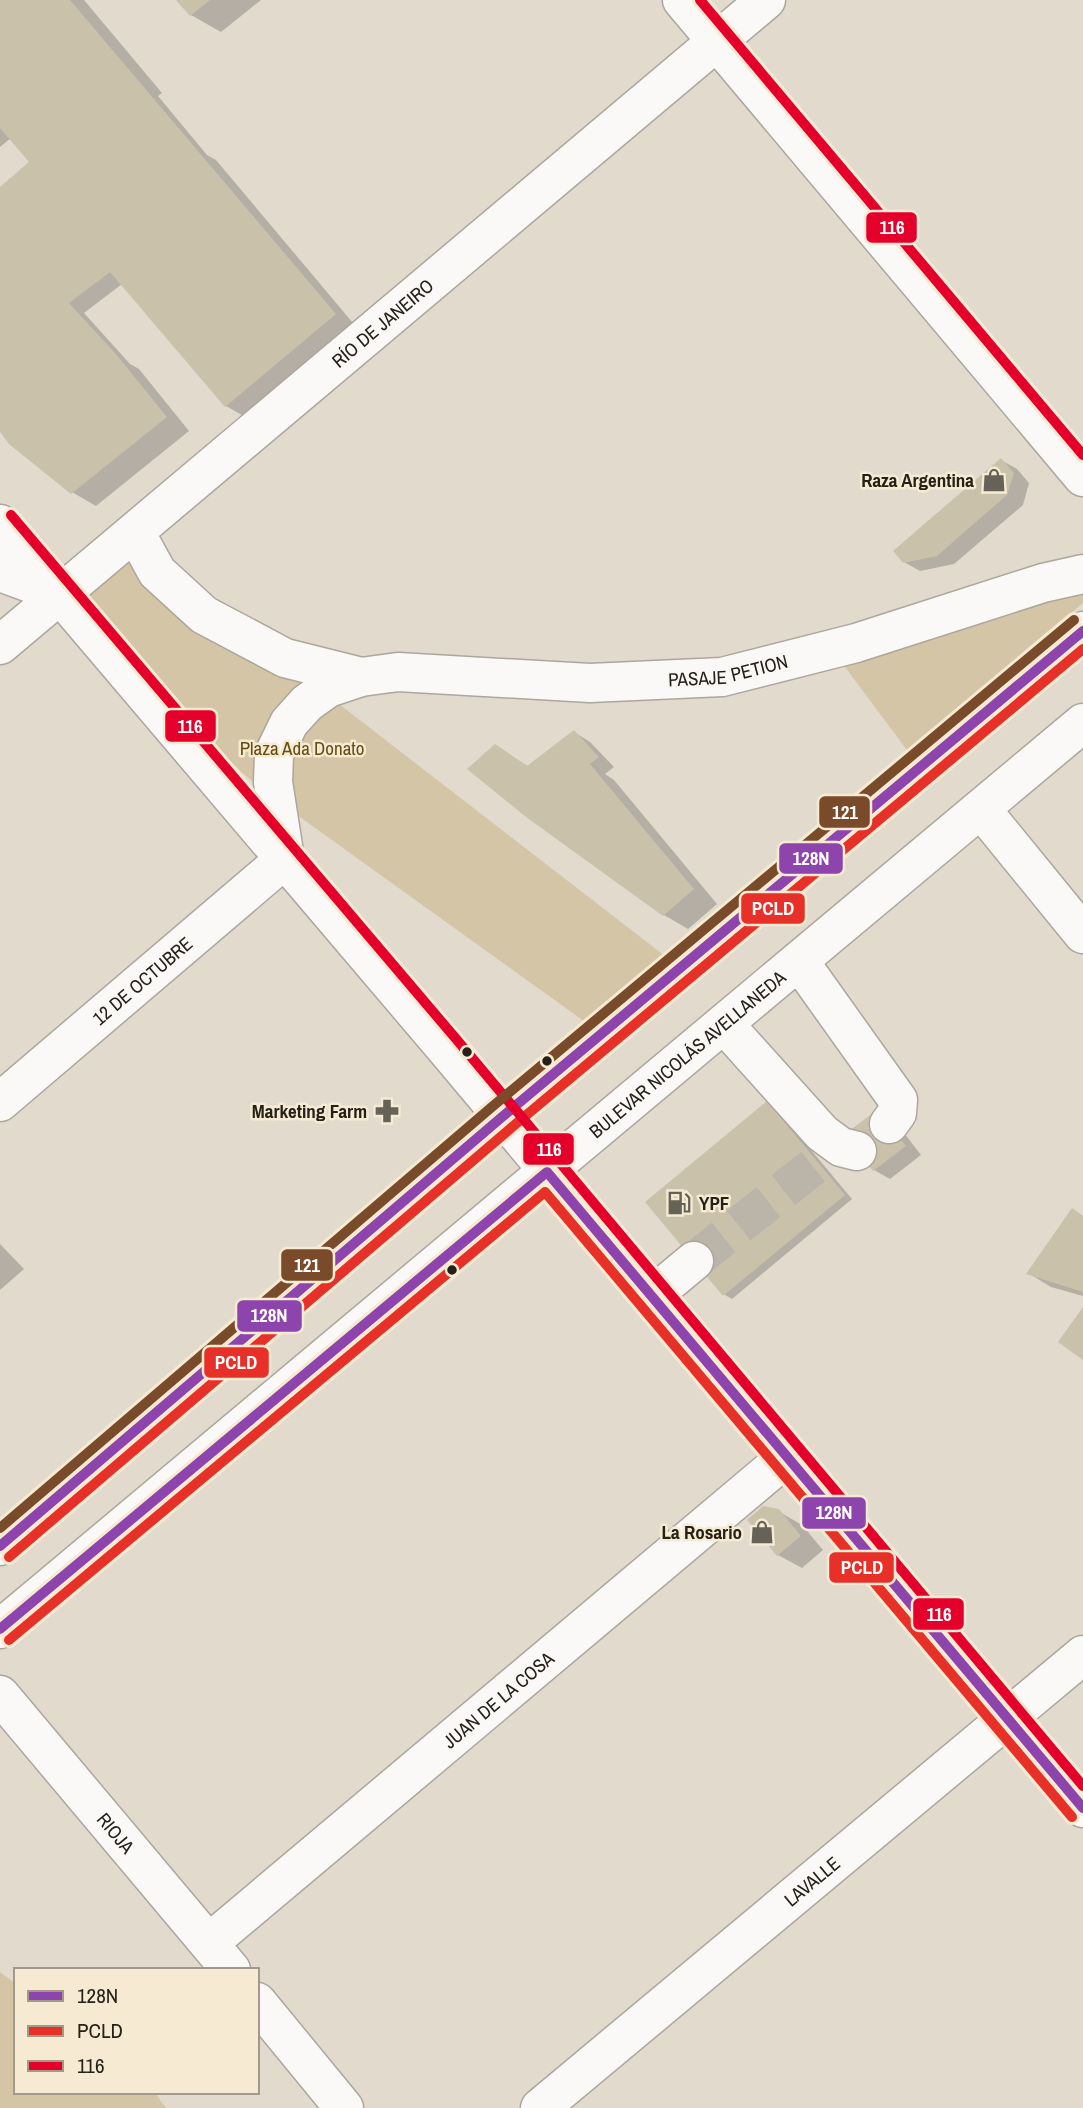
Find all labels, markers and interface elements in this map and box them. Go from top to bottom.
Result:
line badge: 116 [865,211,918,244]
text: 116 [879,214,905,240]
street label: RÍO DE JANEIRO [326,273,439,373]
shop icon: Raza Argentina [980,466,1008,494]
place label: Raza Argentina [861,467,974,493]
street label: PASAJE PETION [668,648,790,692]
line badge: 116 [164,709,217,743]
text: 116 [177,713,203,739]
park label: Plaza Ada Donato [240,735,364,761]
line badge: 121 [818,795,871,829]
text: 121 [832,799,858,825]
line badge: 128N [778,842,844,875]
text: 128N [792,845,830,871]
line badge: PCLD [740,892,806,925]
text: PCLD [752,895,794,921]
street label: 12 DE OCTUBRE [87,931,198,1031]
street label: BULEVAR NICOLÁS AVELLANEDA [583,964,792,1144]
unlabelled marker [460,1045,474,1059]
unlabelled marker [540,1054,554,1068]
pharmacy icon: Marketing Farm [373,1097,401,1125]
place label: Marketing Farm [252,1098,367,1124]
line badge: 116 [522,1132,575,1166]
text: 116 [536,1136,562,1162]
fuel station icon: YPF [665,1189,693,1217]
place label: YPF [699,1190,729,1216]
line badge: 121 [280,1248,334,1282]
text: 121 [294,1252,320,1278]
unlabelled marker [445,1263,459,1277]
line badge: 128N [236,1299,303,1333]
text: 128N [250,1302,288,1328]
line badge: PCLD [203,1346,270,1379]
text: PCLD [215,1349,257,1375]
line badge: 128N [801,1496,867,1530]
text: 128N [815,1499,853,1525]
shop icon: La Rosario [748,1518,776,1546]
place label: La Rosario [661,1519,742,1545]
line badge: PCLD [828,1551,895,1584]
text: PCLD [841,1554,883,1580]
line badge: 116 [912,1597,965,1631]
text: 116 [926,1601,952,1627]
street label: JUAN DE LA COSA [437,1645,560,1754]
street label: RIOJA [91,1807,141,1859]
street label: LAVALLE [778,1850,845,1912]
legend [14,1968,259,2094]
text: 128N [77,1981,118,2010]
text: PCLD [77,2016,123,2045]
text: 116 [77,2051,104,2080]

